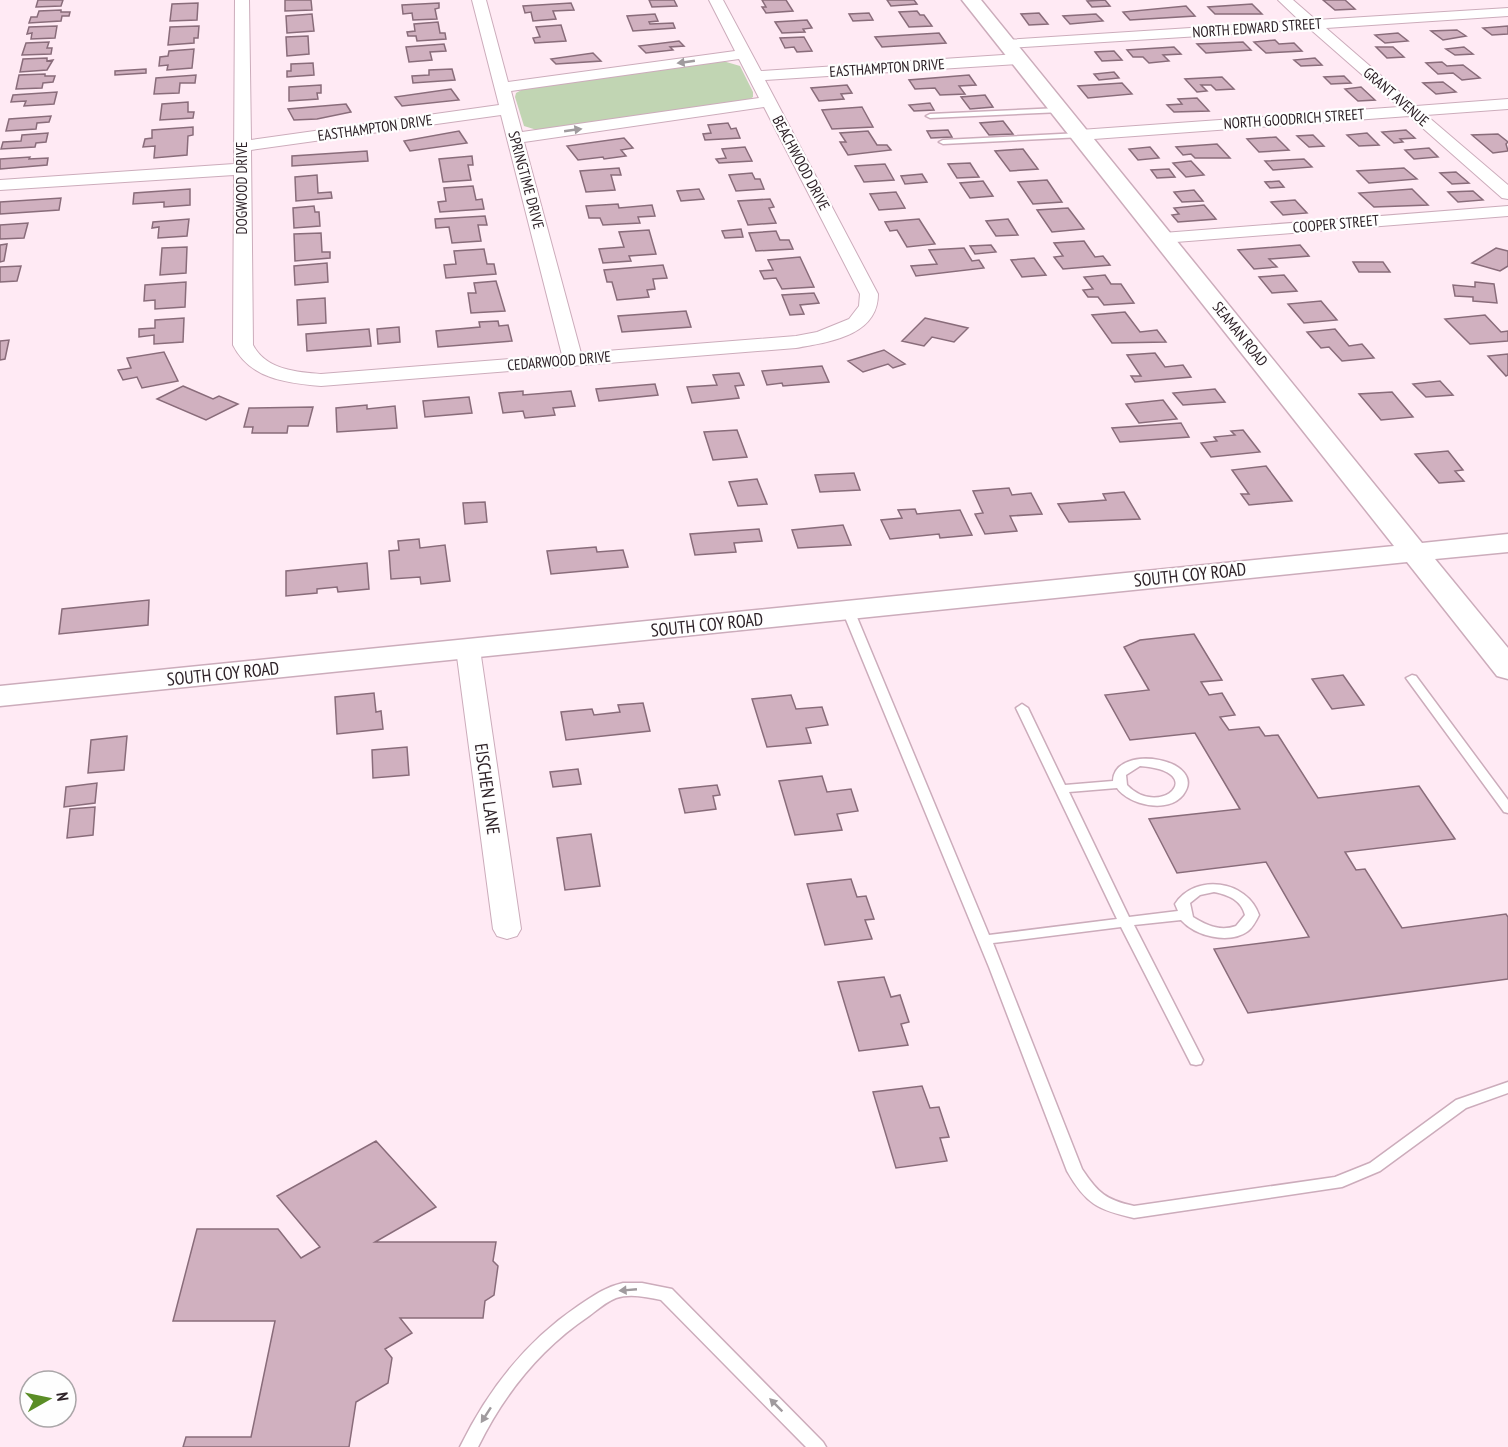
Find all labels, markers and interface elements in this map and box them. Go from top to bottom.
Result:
street label: NORTH EDWARD STREET [1192,13,1323,42]
street label: EASTHAMPTON DRIVE [829,54,945,81]
one-way arrow [677,58,696,67]
street label: GRANT AVENUE [1360,63,1433,130]
street label: NORTH GOODRICH STREET [1223,104,1365,133]
street label: EASTHAMPTON DRIVE [316,110,433,145]
street label: BEACHWOOD DRIVE [769,112,834,213]
one-way arrow [564,125,583,134]
street label: SPRINGTIME DRIVE [504,129,549,231]
street label: DOGWOOD DRIVE [232,142,251,234]
street label: COOPER STREET [1292,210,1380,237]
street label: SEAMAN ROAD [1209,298,1272,370]
street label: CEDARWOOD DRIVE [506,347,612,374]
street label: SOUTH COY ROAD [1133,557,1247,592]
street label: SOUTH COY ROAD [650,607,764,642]
street label: SOUTH COY ROAD [166,656,280,691]
street label: EISCHEN LANE [470,742,505,836]
one-way arrow [619,1285,638,1295]
north arrow [18,1369,78,1429]
text: N [52,1391,73,1402]
one-way arrow [769,1398,783,1413]
one-way arrow [480,1407,491,1423]

